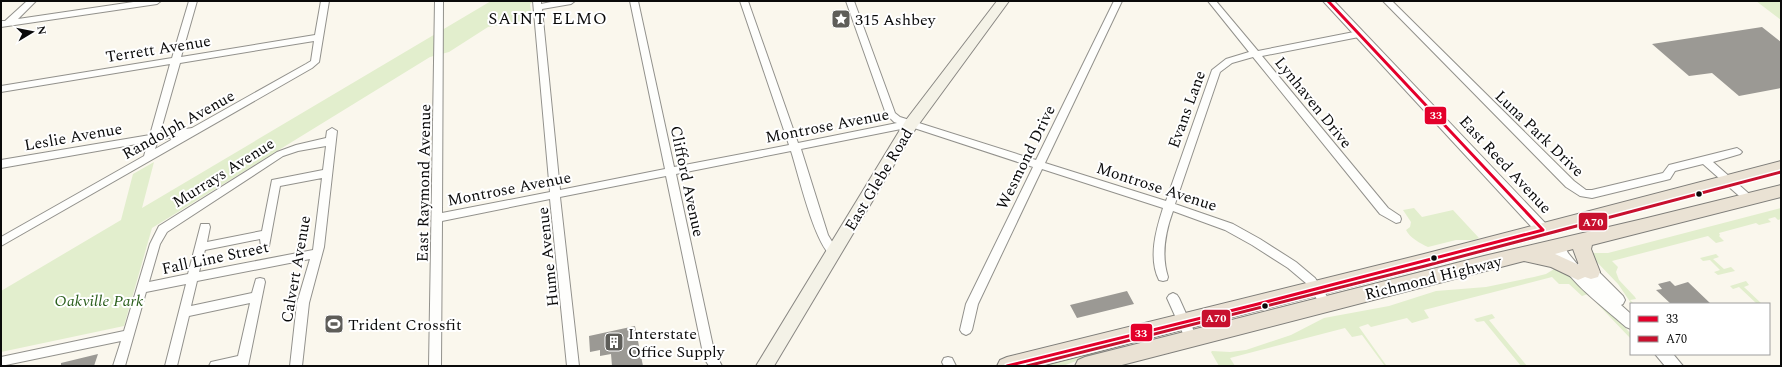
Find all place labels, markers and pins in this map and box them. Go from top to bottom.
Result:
place icon: 315 Ashbey [830,8,852,30]
place label: 315 Ashbey [855,8,937,32]
unlabelled marker [1694,189,1704,199]
unlabelled marker [1429,253,1439,263]
unlabelled marker [1260,301,1270,311]
sports icon: Trident Crossfit [323,313,345,335]
place label: Trident Crossfit [348,313,462,337]
place label: Interstate Office Supply [628,322,726,364]
building icon: Interstate Office Supply [603,331,625,353]

